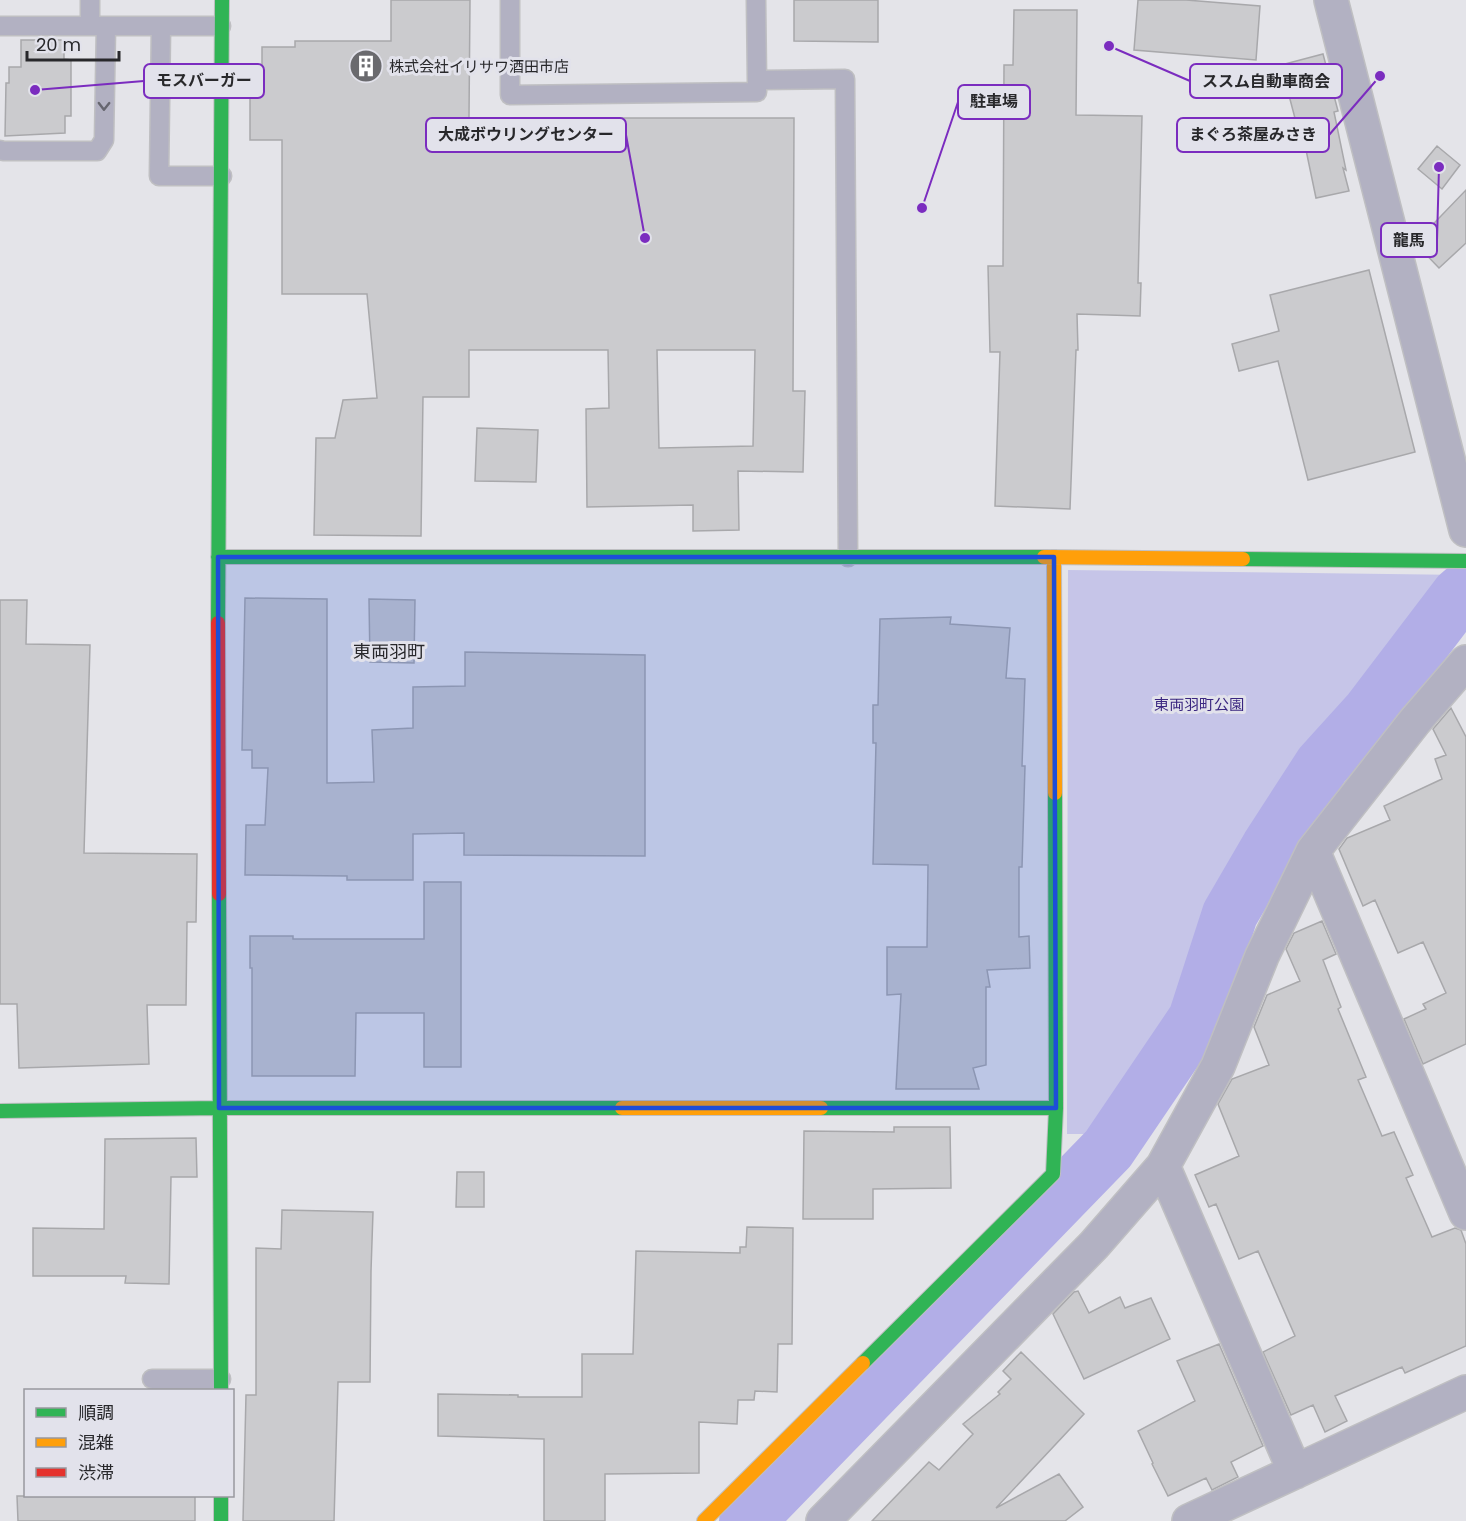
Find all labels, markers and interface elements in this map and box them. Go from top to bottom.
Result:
scale bar [27,24,118,62]
text: 20 m [36,32,81,57]
building icon: 株式会社イリサワ酒田市店 [348,48,384,84]
place label: 株式会社イリサワ酒田市店 [389,56,569,77]
callout: モスバーガー [144,64,264,98]
callout: ススム自動車商会 [1190,64,1342,98]
text: モスバーガー [156,69,252,92]
text: ススム自動車商会 [1202,70,1330,93]
callout: 駐車場 [958,85,1030,119]
text: 駐車場 [970,90,1018,113]
one-way arrow [98,101,111,110]
callout: 大成ボウリングセンター [426,118,626,152]
callout: まぐろ茶屋みさき [1177,118,1329,152]
text: 大成ボウリングセンター [438,123,614,146]
text: まぐろ茶屋みさき [1189,123,1317,146]
callout: 龍馬 [1381,223,1437,257]
text: 龍馬 [1393,229,1425,252]
district label: 東両羽町 [353,639,425,664]
park label: 東両羽町公園 [1154,694,1244,715]
legend [24,1389,234,1497]
text: 順調 [78,1400,114,1425]
text: 混雑 [78,1430,114,1455]
text: 渋滞 [78,1460,114,1485]

